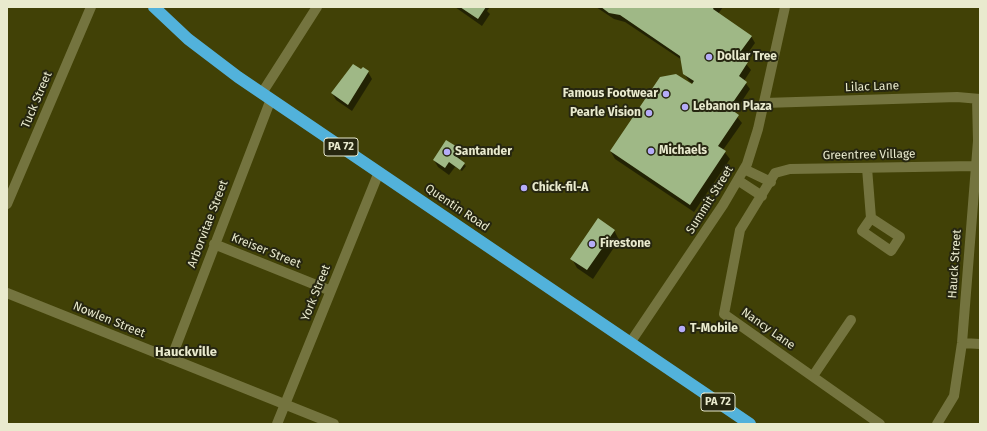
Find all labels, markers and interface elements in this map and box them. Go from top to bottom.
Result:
place label: Dollar Tree [717,50,777,64]
marker: Dollar Tree [704,52,714,62]
street label: Tuck Street [19,69,55,131]
street label: Lilac Lane [845,79,899,95]
place label: Famous Footwear [563,87,658,101]
marker: Famous Footwear [661,89,671,99]
place label: Lebanon Plaza [693,100,772,114]
marker: Lebanon Plaza [680,102,690,112]
place label: Pearle Vision [570,106,641,120]
marker: Pearle Vision [644,108,654,118]
road number: PA 72 [324,138,358,156]
place label: Michaels [659,144,707,158]
place label: Santander [455,145,512,159]
marker: Michaels [646,146,656,156]
marker: Santander [442,147,452,157]
street label: Greentree Village [822,147,916,163]
street label: Summit Street [683,163,737,237]
street label: Arborvitae Street [185,178,231,270]
street label: Quentin Road [422,181,492,235]
place label: Chick-fil-A [532,181,588,195]
marker: Chick-fil-A [519,183,529,193]
street label: Hauck Street [945,229,965,299]
street label: Kreiser Street [229,231,303,271]
place label: Firestone [600,237,651,251]
marker: Firestone [587,239,597,249]
street label: York Street [298,263,334,323]
street label: Nowlen Street [71,299,147,341]
street label: Nancy Lane [738,305,798,353]
place label: T-Mobile [690,322,738,336]
marker: T-Mobile [677,324,687,334]
district label: Hauckville [155,344,217,360]
road number: PA 72 [701,393,735,411]

